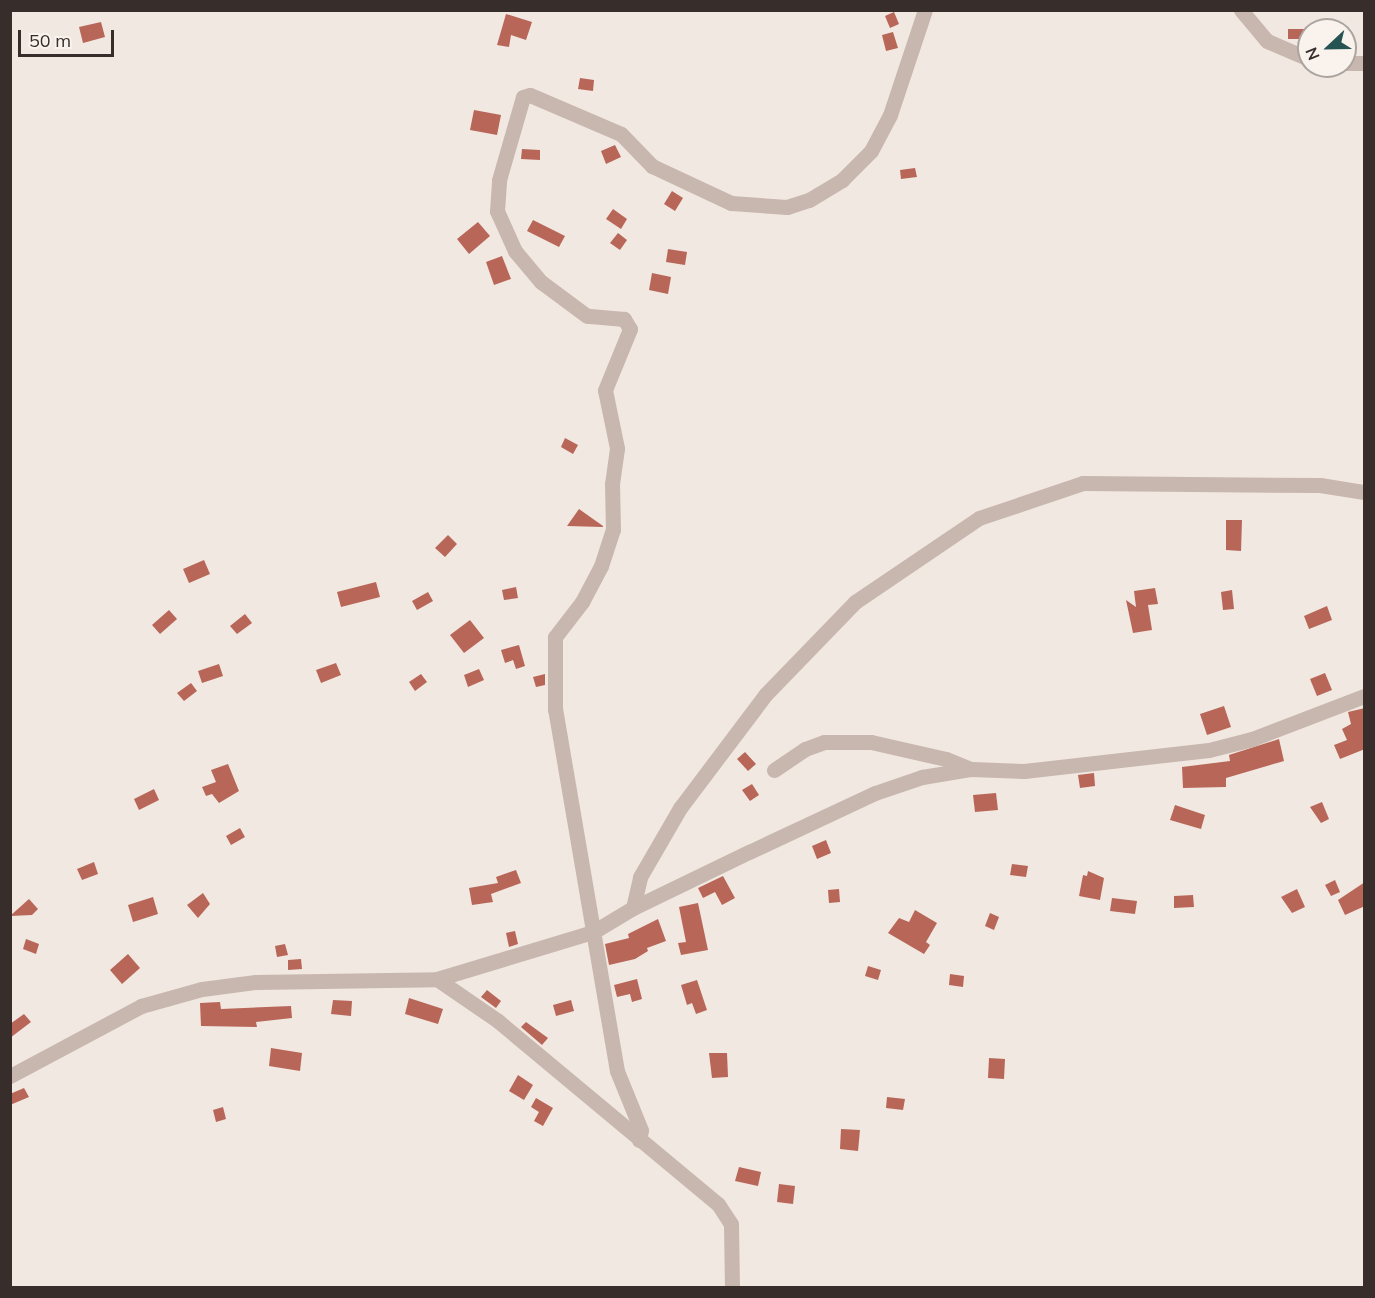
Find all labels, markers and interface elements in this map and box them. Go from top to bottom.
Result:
scale bar [21,18,117,56]
north arrow [1297,18,1357,78]
text: 50 m [29,29,71,52]
text: N [1301,45,1324,63]

